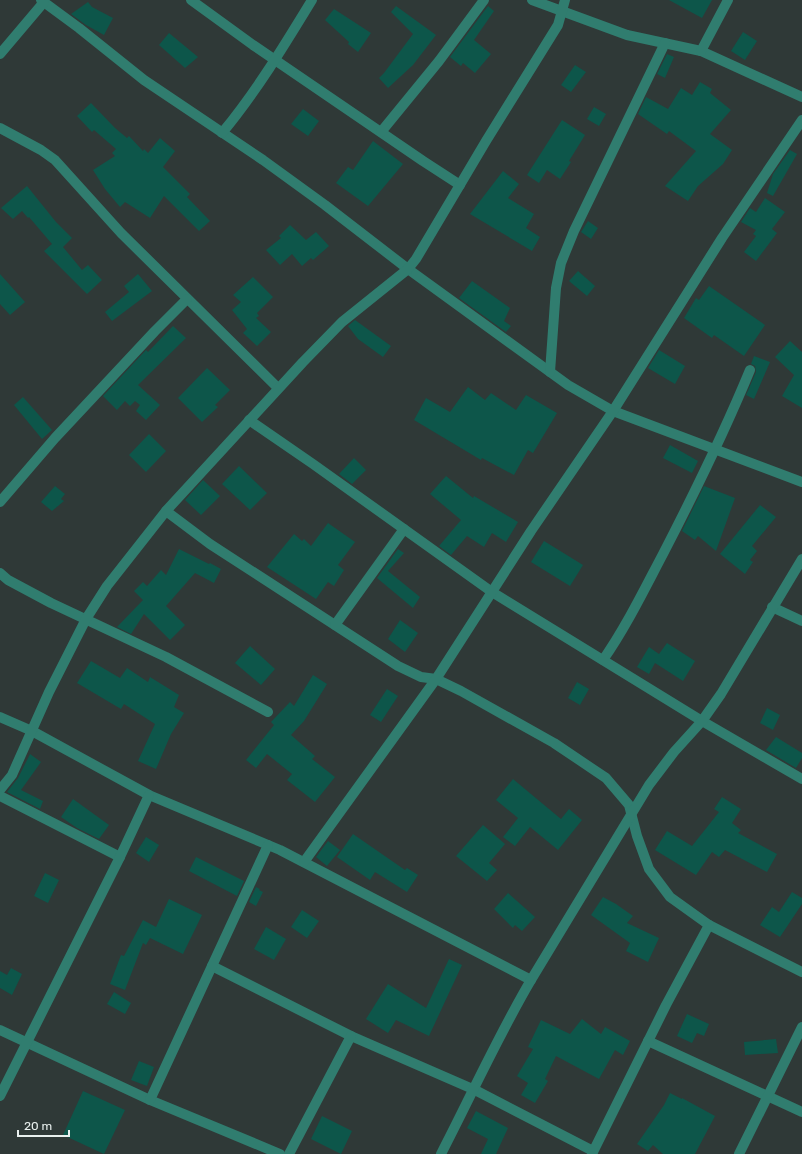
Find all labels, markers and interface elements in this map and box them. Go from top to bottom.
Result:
scale bar [18,1112,69,1138]
text: 20 m [24,1119,52,1133]

